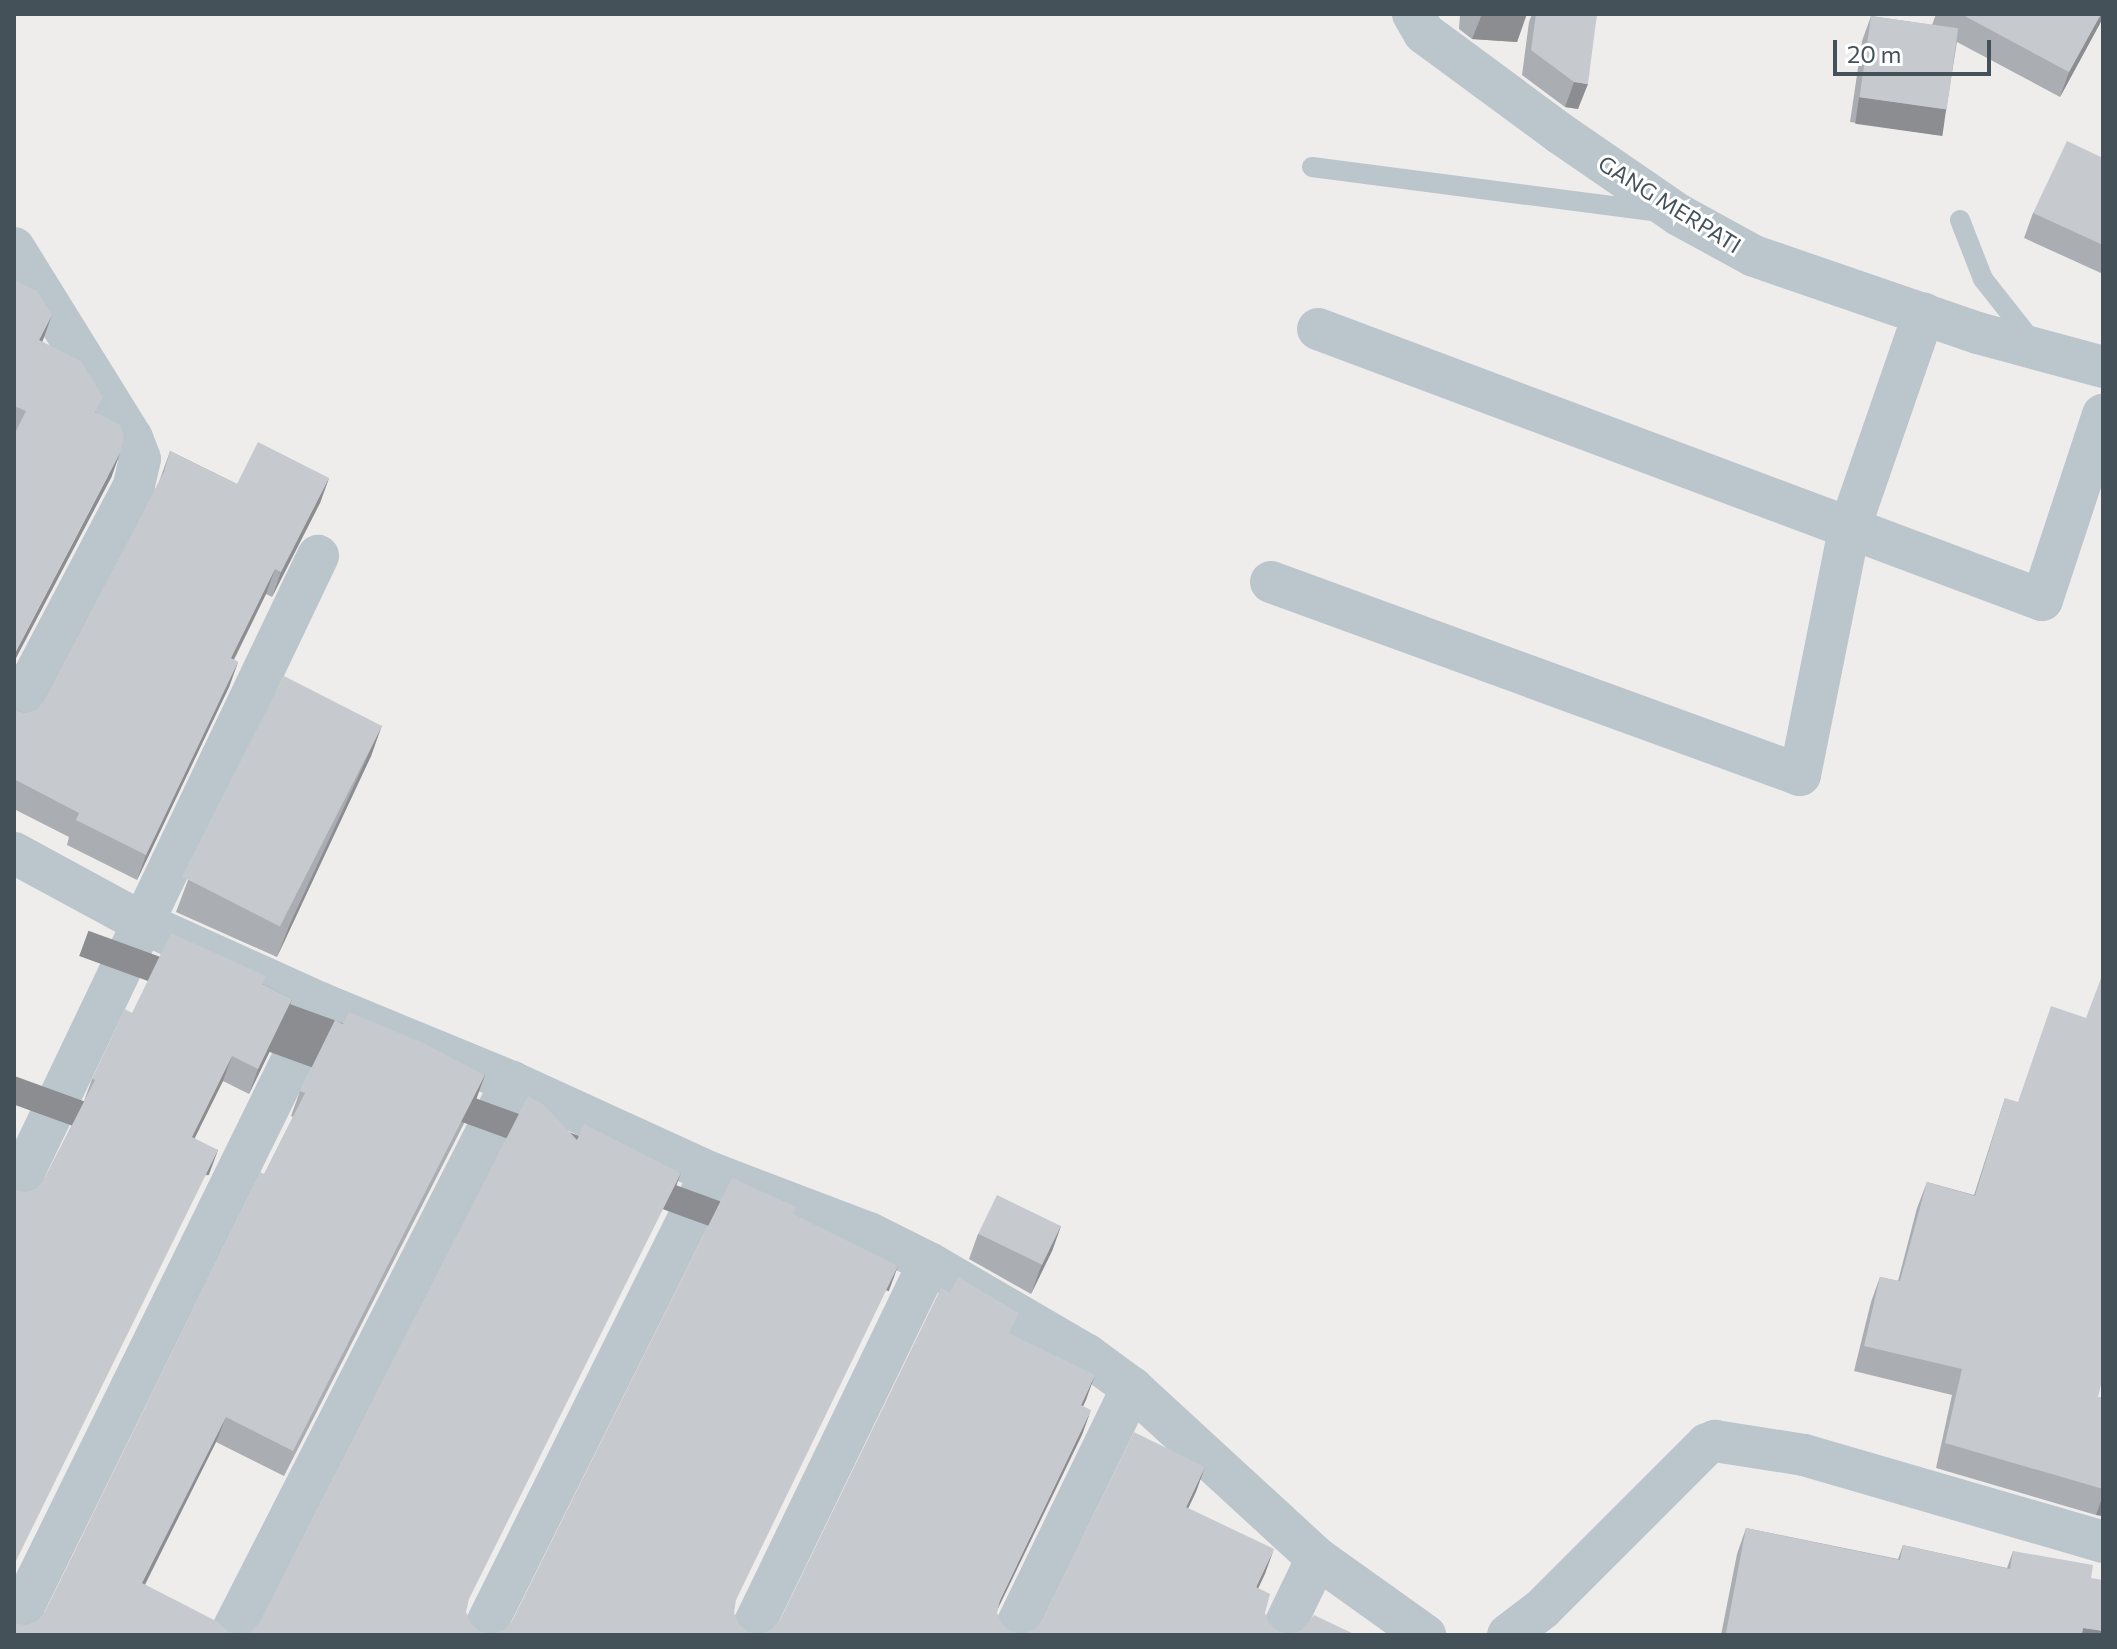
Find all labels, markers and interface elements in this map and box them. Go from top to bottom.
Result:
scale bar [1837,24,1995,74]
text: 20 m [1847,39,1901,68]
street label: GANG MERPATI [1594,150,1746,258]

